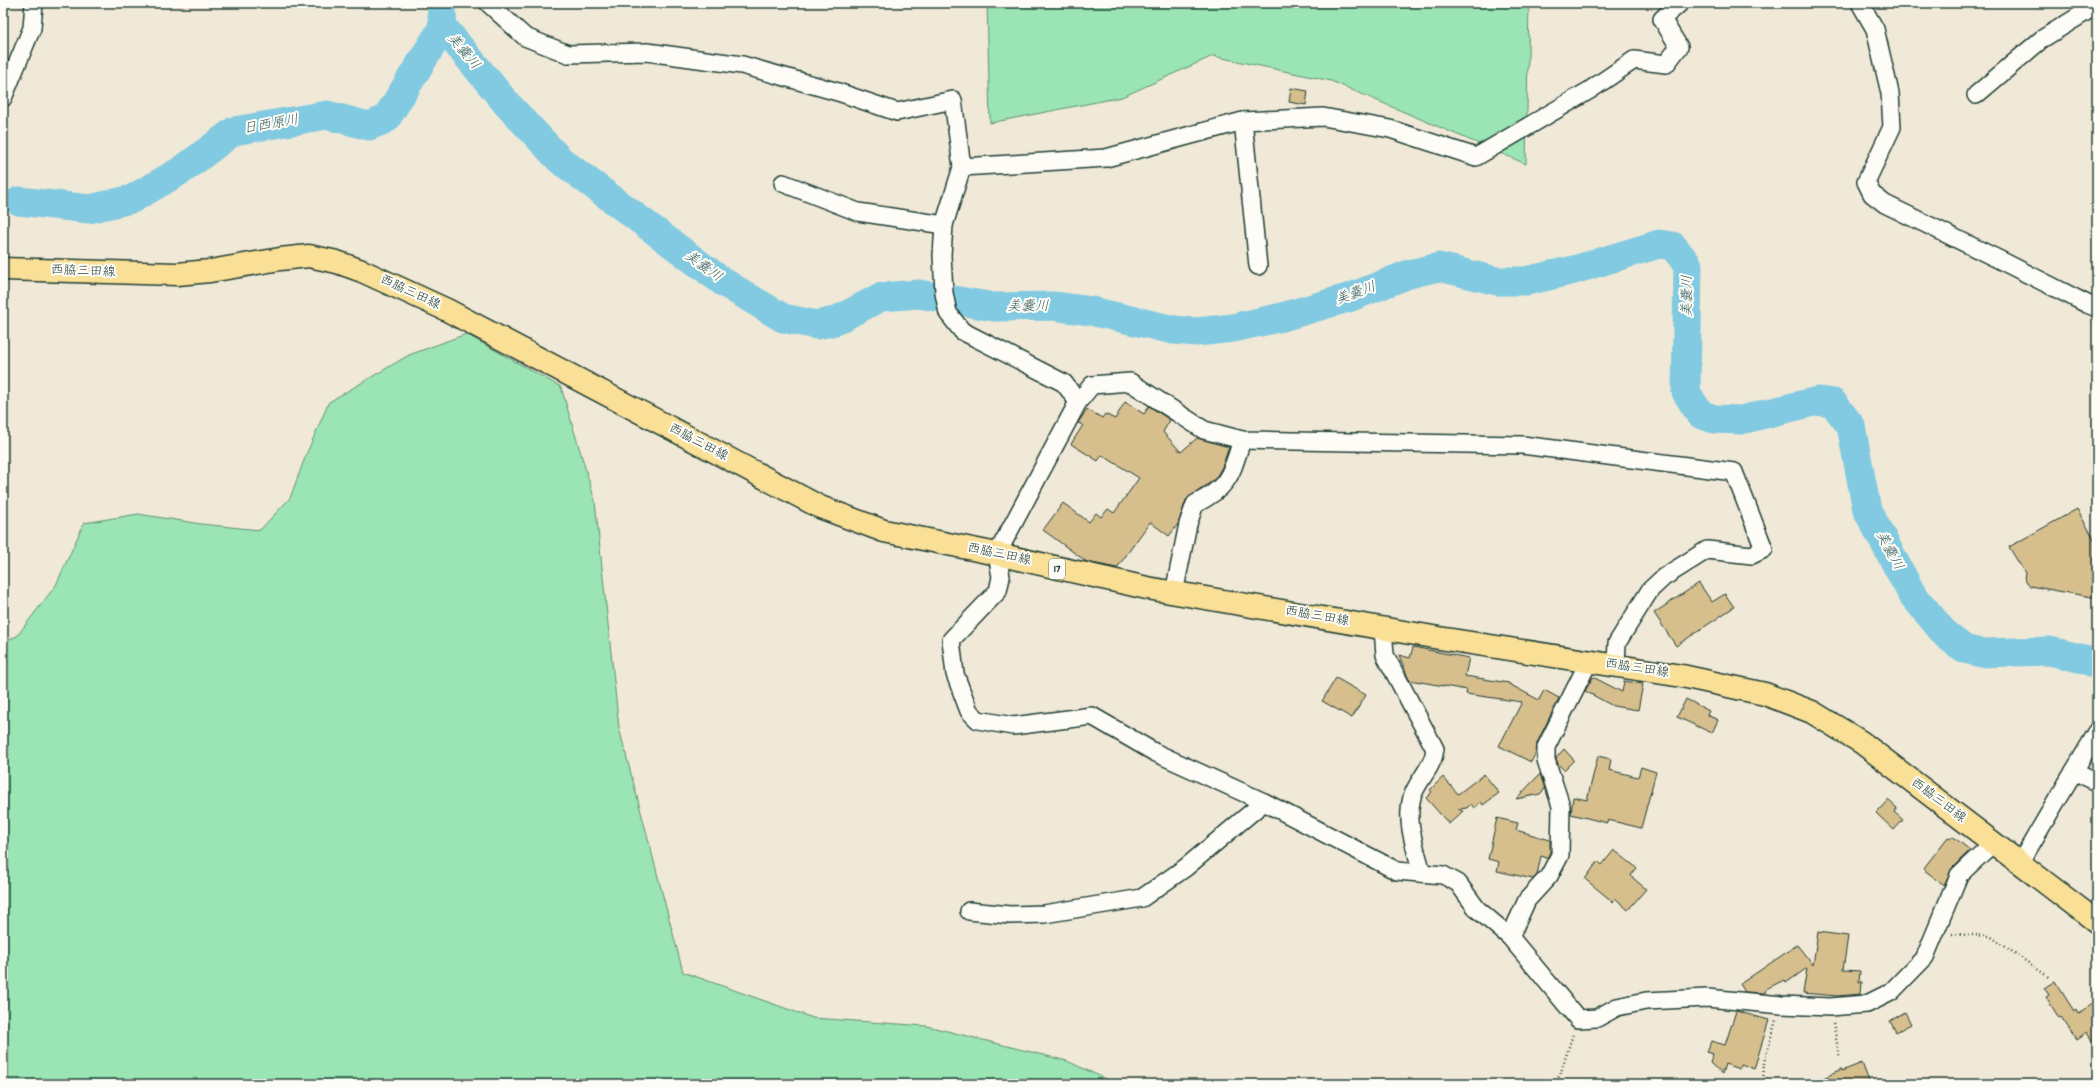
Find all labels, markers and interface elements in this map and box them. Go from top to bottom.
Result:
water label: 美嚢川 [442,29,484,75]
water label: 日西原川 [242,110,300,140]
water label: 美嚢川 [680,247,726,287]
street label: 西脇三田線 [50,261,117,283]
street label: 西脇三田線 [377,271,444,316]
water label: 美嚢川 [1678,275,1698,317]
water label: 美嚢川 [1333,277,1379,311]
water label: 美嚢川 [1007,297,1049,317]
street label: 西脇三田線 [665,419,732,467]
water label: 美嚢川 [1870,528,1908,574]
street label: 西脇三田線 [965,539,1034,571]
road number: 17 [1049,559,1065,579]
street label: 西脇三田線 [1283,602,1352,632]
street label: 西脇三田線 [1603,655,1672,684]
street label: 西脇三田線 [1906,774,1970,829]

